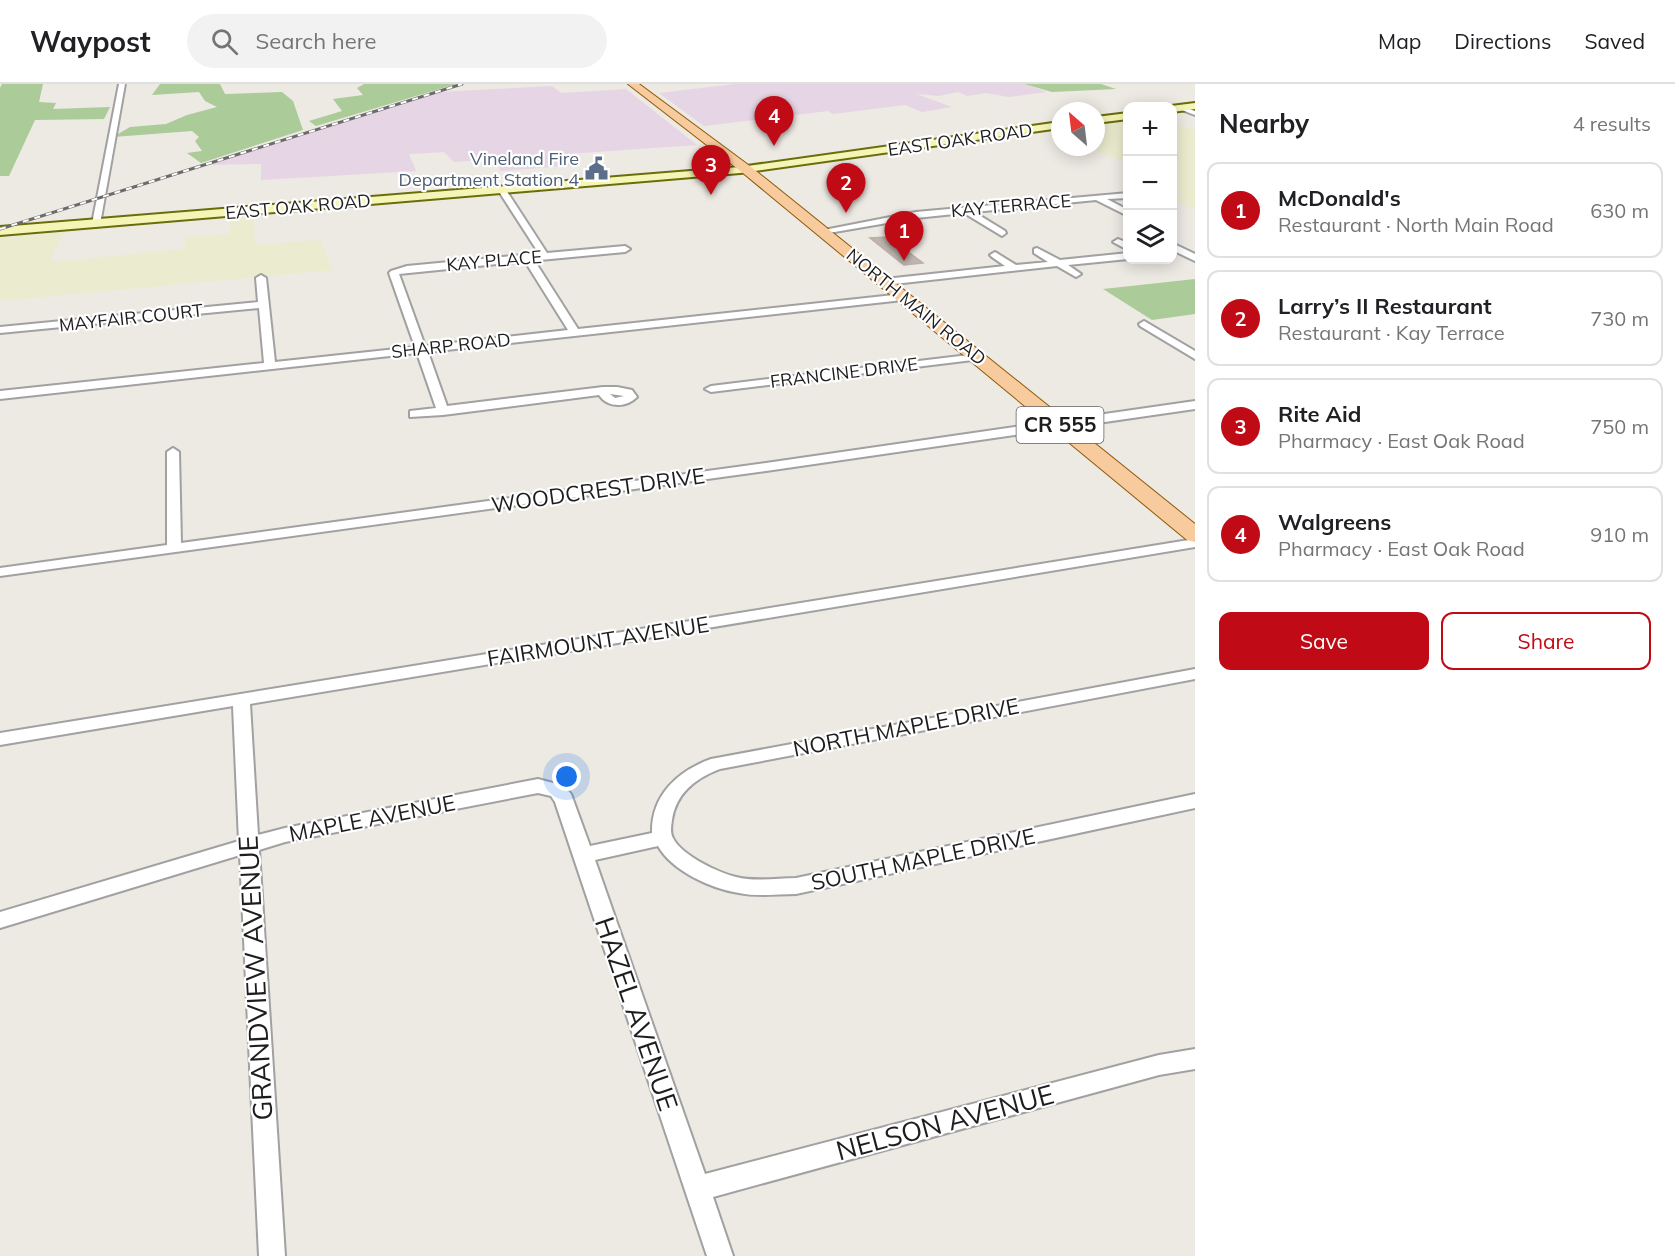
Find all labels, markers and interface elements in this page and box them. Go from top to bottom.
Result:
search box [187,14,607,68]
text: Waypost [30,24,151,59]
icon: search [208,25,241,58]
text: Search here [256,27,377,55]
text: Map [1378,28,1421,54]
text: Directions [1454,28,1551,54]
text: Saved [1584,28,1645,54]
pin: 4 [754,97,794,146]
north arrow [1051,102,1105,156]
map controls [1123,102,1177,264]
button: + [1123,102,1177,156]
text: Nearby [1219,107,1309,140]
text: 4 results [1573,111,1651,136]
street label: EAST OAK ROAD [886,118,1034,161]
pin: 3 [692,146,730,195]
place label: Vineland Fire Department Station 4 [399,147,579,191]
public building icon: Vineland Fire Department Station 4 [584,156,610,182]
button: − [1123,156,1177,210]
pin: 2 [826,164,866,213]
text: McDonald's [1278,184,1401,212]
street label: EAST OAK ROAD [224,189,372,224]
street label: KAY TERRACE [950,189,1072,222]
text: 1 [1235,198,1247,223]
text: 630 m [1590,198,1649,223]
button: layers [1123,210,1177,264]
pin: 1 [884,212,924,261]
text: Restaurant · North Main Road [1278,212,1554,237]
street label: NORTH MAIN ROAD [842,243,991,370]
street label: KAY PLACE [445,245,543,276]
text: Larry’s II Restaurant [1278,292,1492,320]
street label: MAYFAIR COURT [58,298,204,337]
text: 2 [1235,306,1247,331]
text: 730 m [1590,306,1649,331]
text: Restaurant · Kay Terrace [1278,320,1505,345]
street label: SHARP ROAD [390,328,512,363]
street label: FRANCINE DRIVE [769,352,919,393]
text: Rite Aid [1278,400,1361,428]
road number: CR 555 [1016,407,1104,443]
text: 3 [1235,414,1247,439]
text: 750 m [1590,414,1649,439]
text: Pharmacy · East Oak Road [1278,428,1525,453]
street label: WOODCREST DRIVE [489,461,707,519]
text: Walgreens [1278,508,1391,536]
text: 4 [1235,522,1247,547]
text: 910 m [1590,522,1649,547]
text: Pharmacy · East Oak Road [1278,536,1525,561]
street label: FAIRMOUNT AVENUE [485,610,711,672]
button: Save [1219,612,1429,670]
button: Share [1441,612,1651,670]
street label: NORTH MAPLE DRIVE [791,691,1021,763]
your location [552,762,581,791]
street label: MAPLE AVENUE [287,788,457,848]
street label: SOUTH MAPLE DRIVE [808,822,1038,896]
street label: GRANDVIEW AVENUE [231,835,279,1121]
street label: HAZEL AVENUE [588,912,686,1115]
street label: NELSON AVENUE [832,1077,1057,1167]

